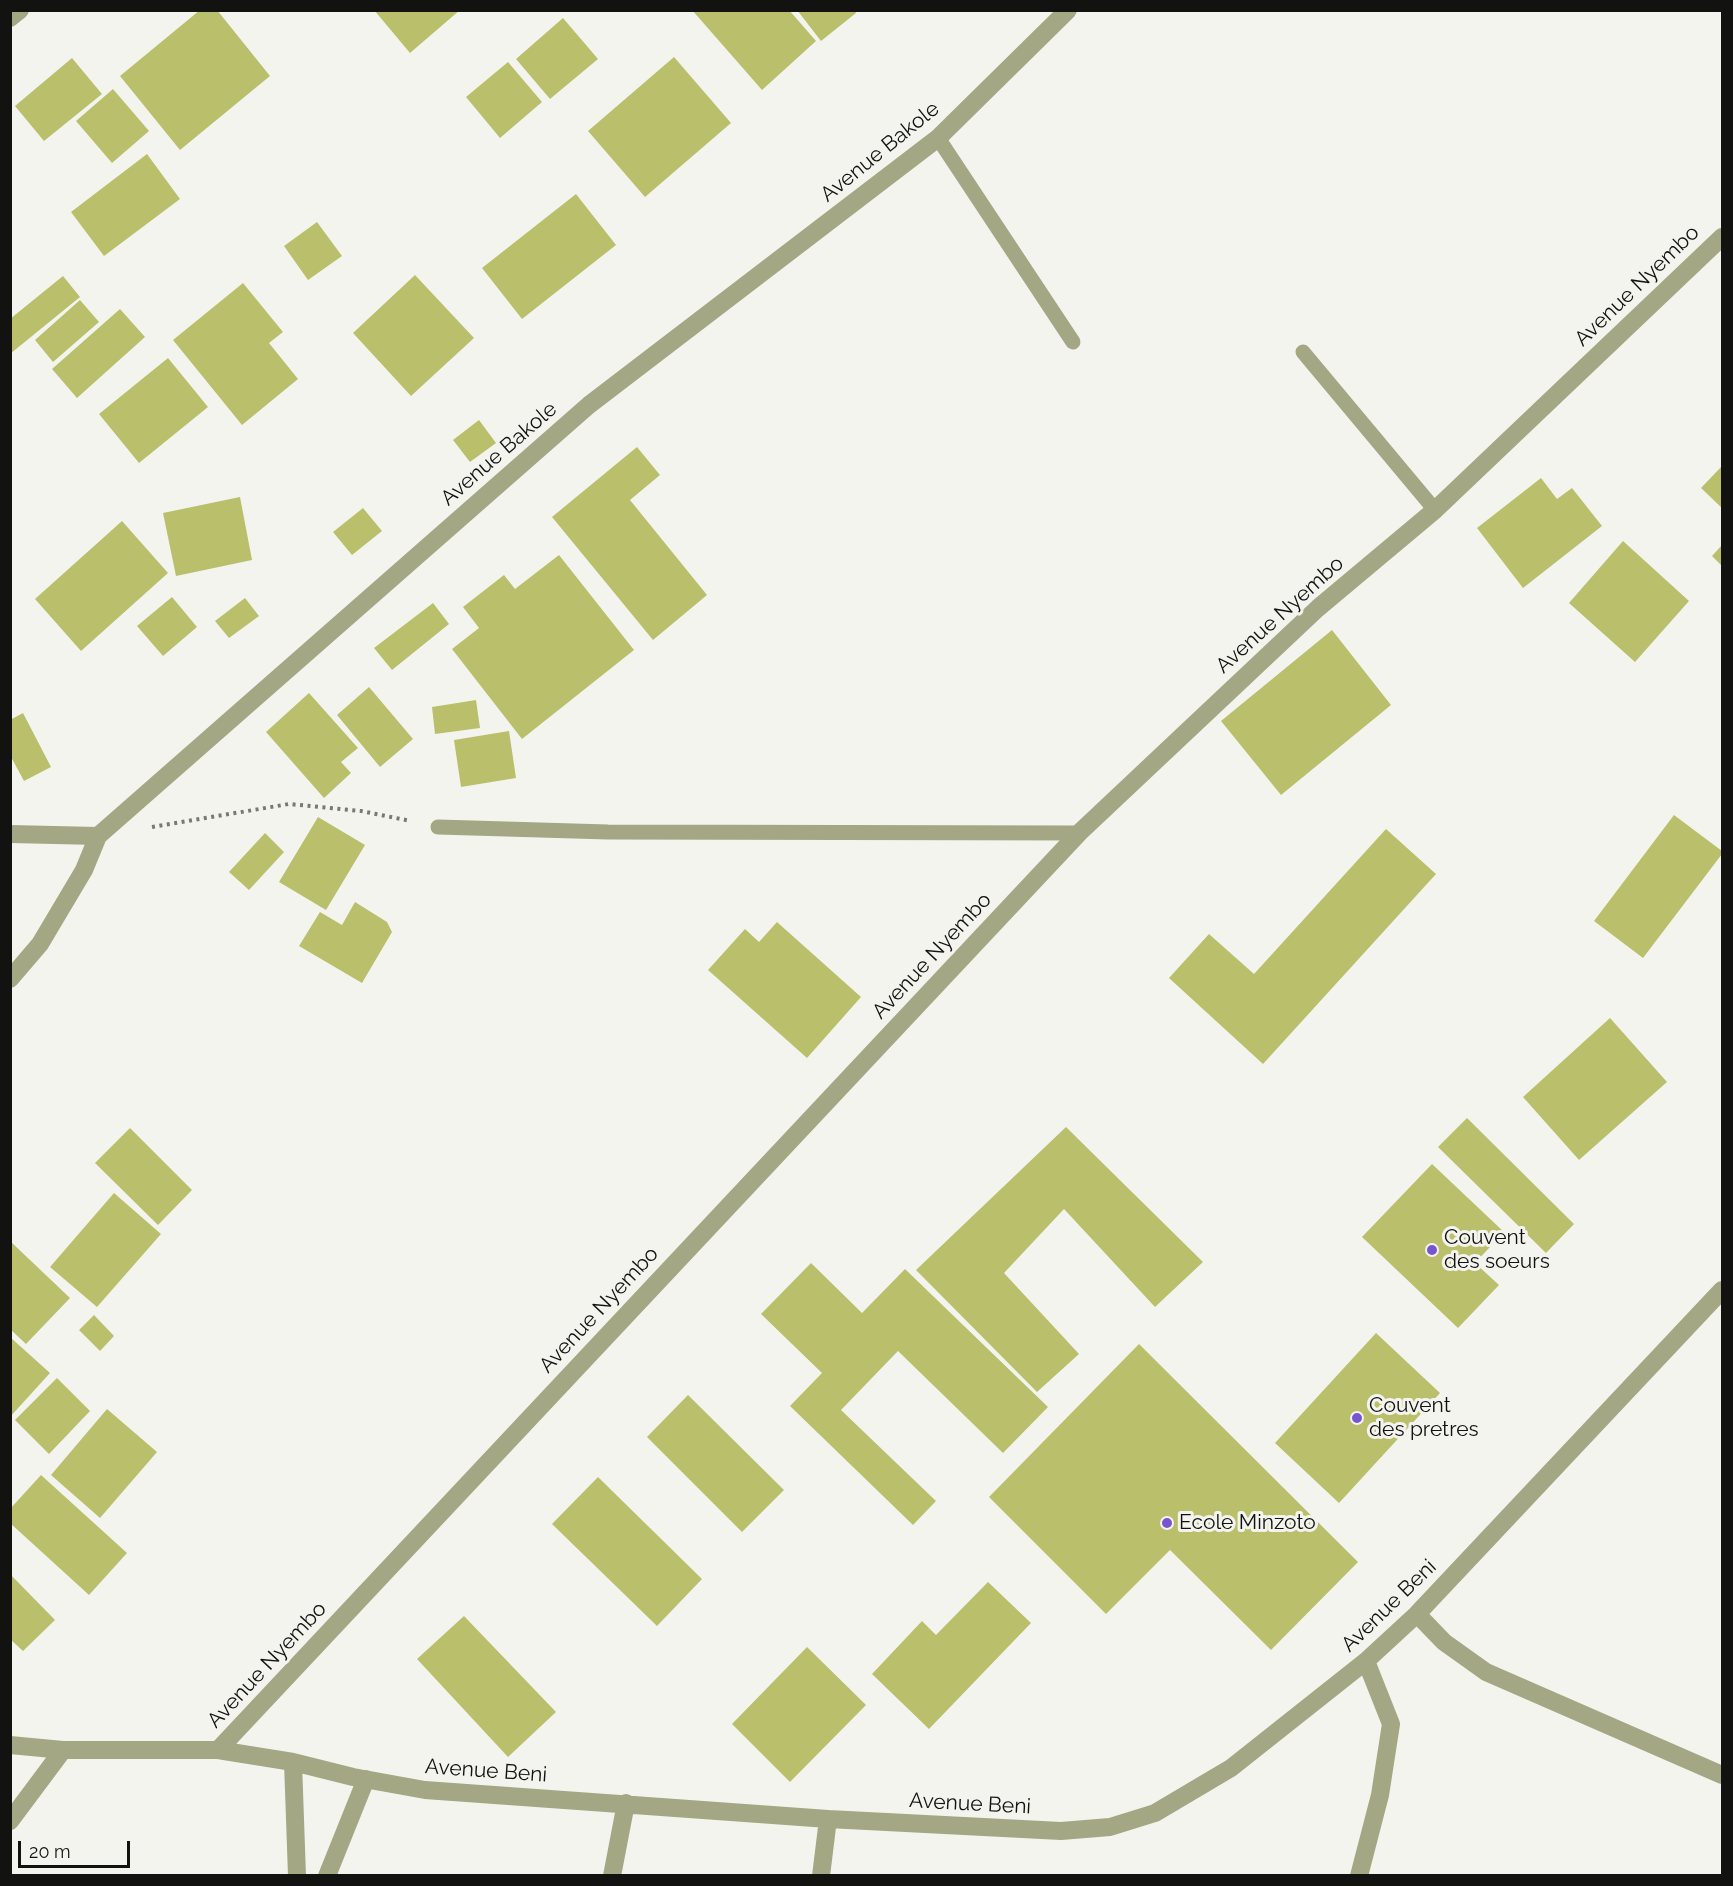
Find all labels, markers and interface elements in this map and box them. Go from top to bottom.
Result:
street label: Avenue Bakole [816,96,944,208]
street label: Avenue Nyembo [1570,220,1704,352]
street label: Avenue Bakole [436,397,562,511]
street label: Avenue Nyembo [1211,551,1349,679]
street label: Avenue Nyembo [867,888,997,1024]
place label: Couvent des soeurs [1444,1225,1550,1275]
street label: Avenue Nyembo [534,1242,664,1378]
marker: Couvent des soeurs [1425,1243,1439,1257]
place label: Couvent des pretres [1369,1393,1479,1443]
marker: Couvent des pretres [1350,1411,1364,1425]
place label: Ecole Minzoto [1179,1510,1316,1536]
marker: Ecole Minzoto [1160,1516,1174,1530]
street label: Avenue Beni [1336,1555,1442,1657]
street label: Avenue Nyembo [202,1597,332,1733]
street label: Avenue Beni [424,1754,548,1788]
street label: Avenue Beni [908,1788,1032,1820]
scale bar [21,1829,134,1867]
text: 20 m [29,1841,71,1862]

